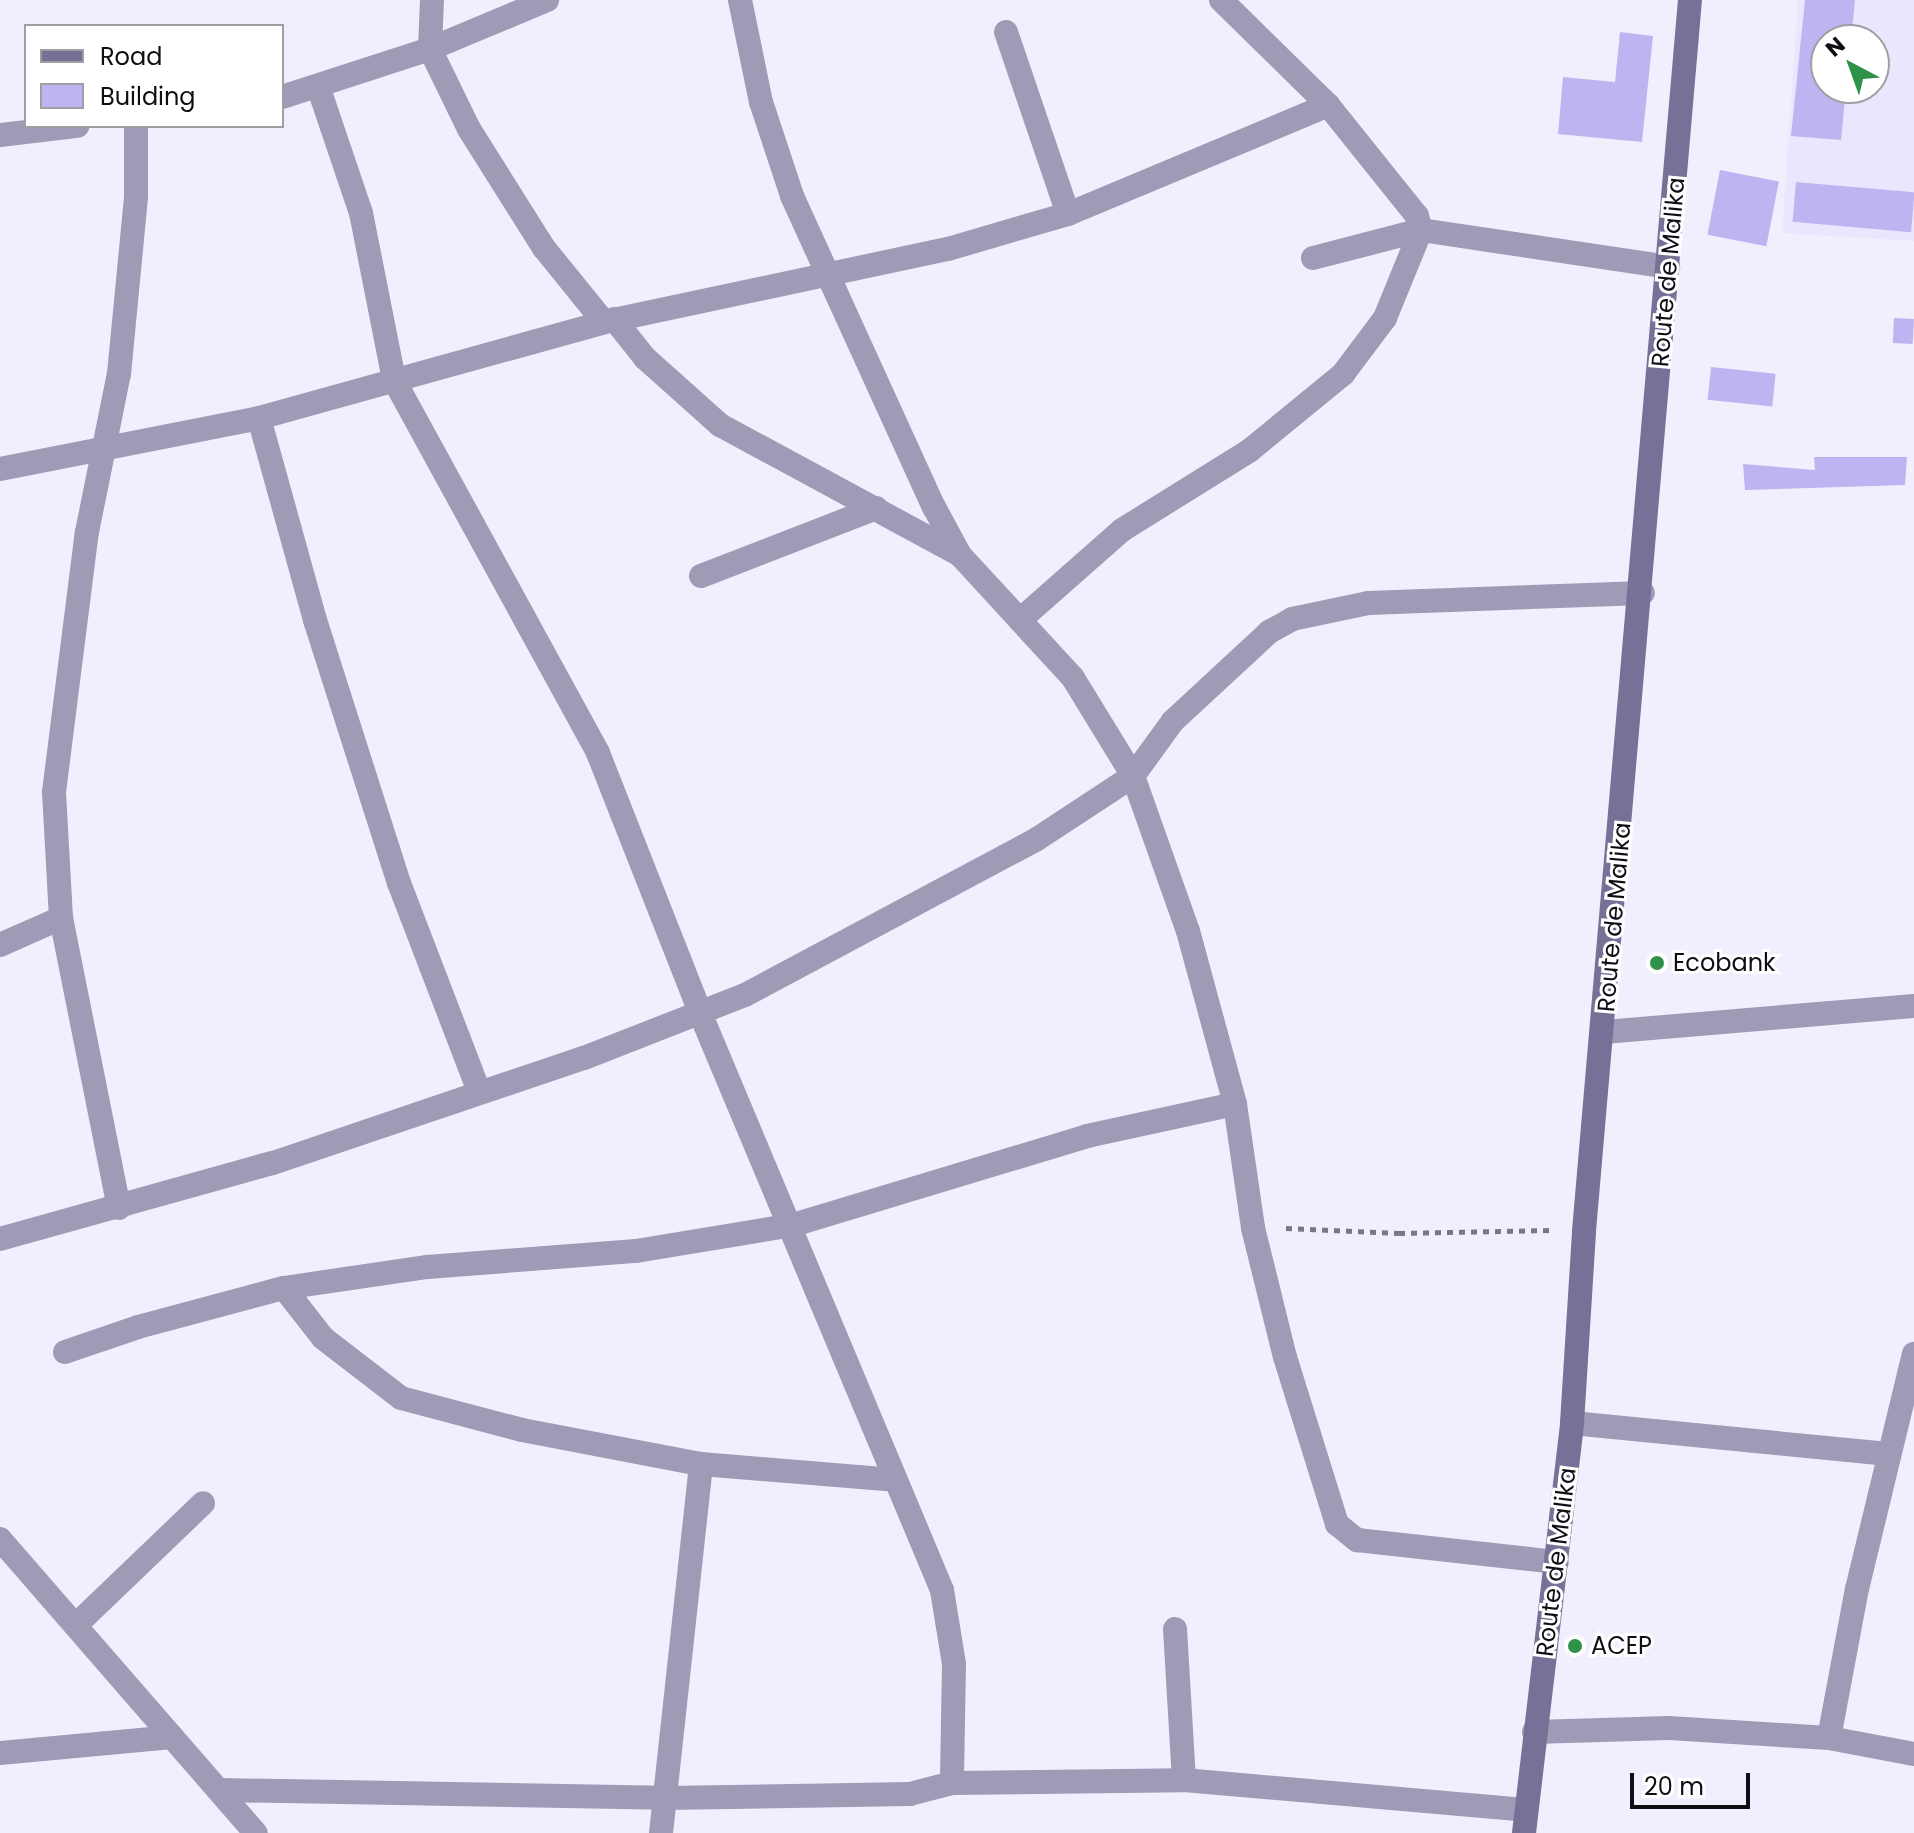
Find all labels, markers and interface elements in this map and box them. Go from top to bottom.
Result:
legend [24,24,284,128]
north arrow [1810,24,1890,104]
text: N [1819,30,1852,64]
text: Road [100,40,162,73]
text: Building [100,80,196,113]
street label: Route de Malika [1645,176,1691,368]
street label: Route de Malika [1591,821,1637,1013]
place label: Ecobank [1673,949,1775,977]
marker: Ecobank [1648,954,1666,972]
street label: Route de Malika [1530,1466,1582,1658]
place label: ACEP [1591,1632,1652,1660]
marker: ACEP [1566,1637,1584,1655]
scale bar [1634,1757,1754,1807]
text: 20 m [1644,1770,1704,1803]

